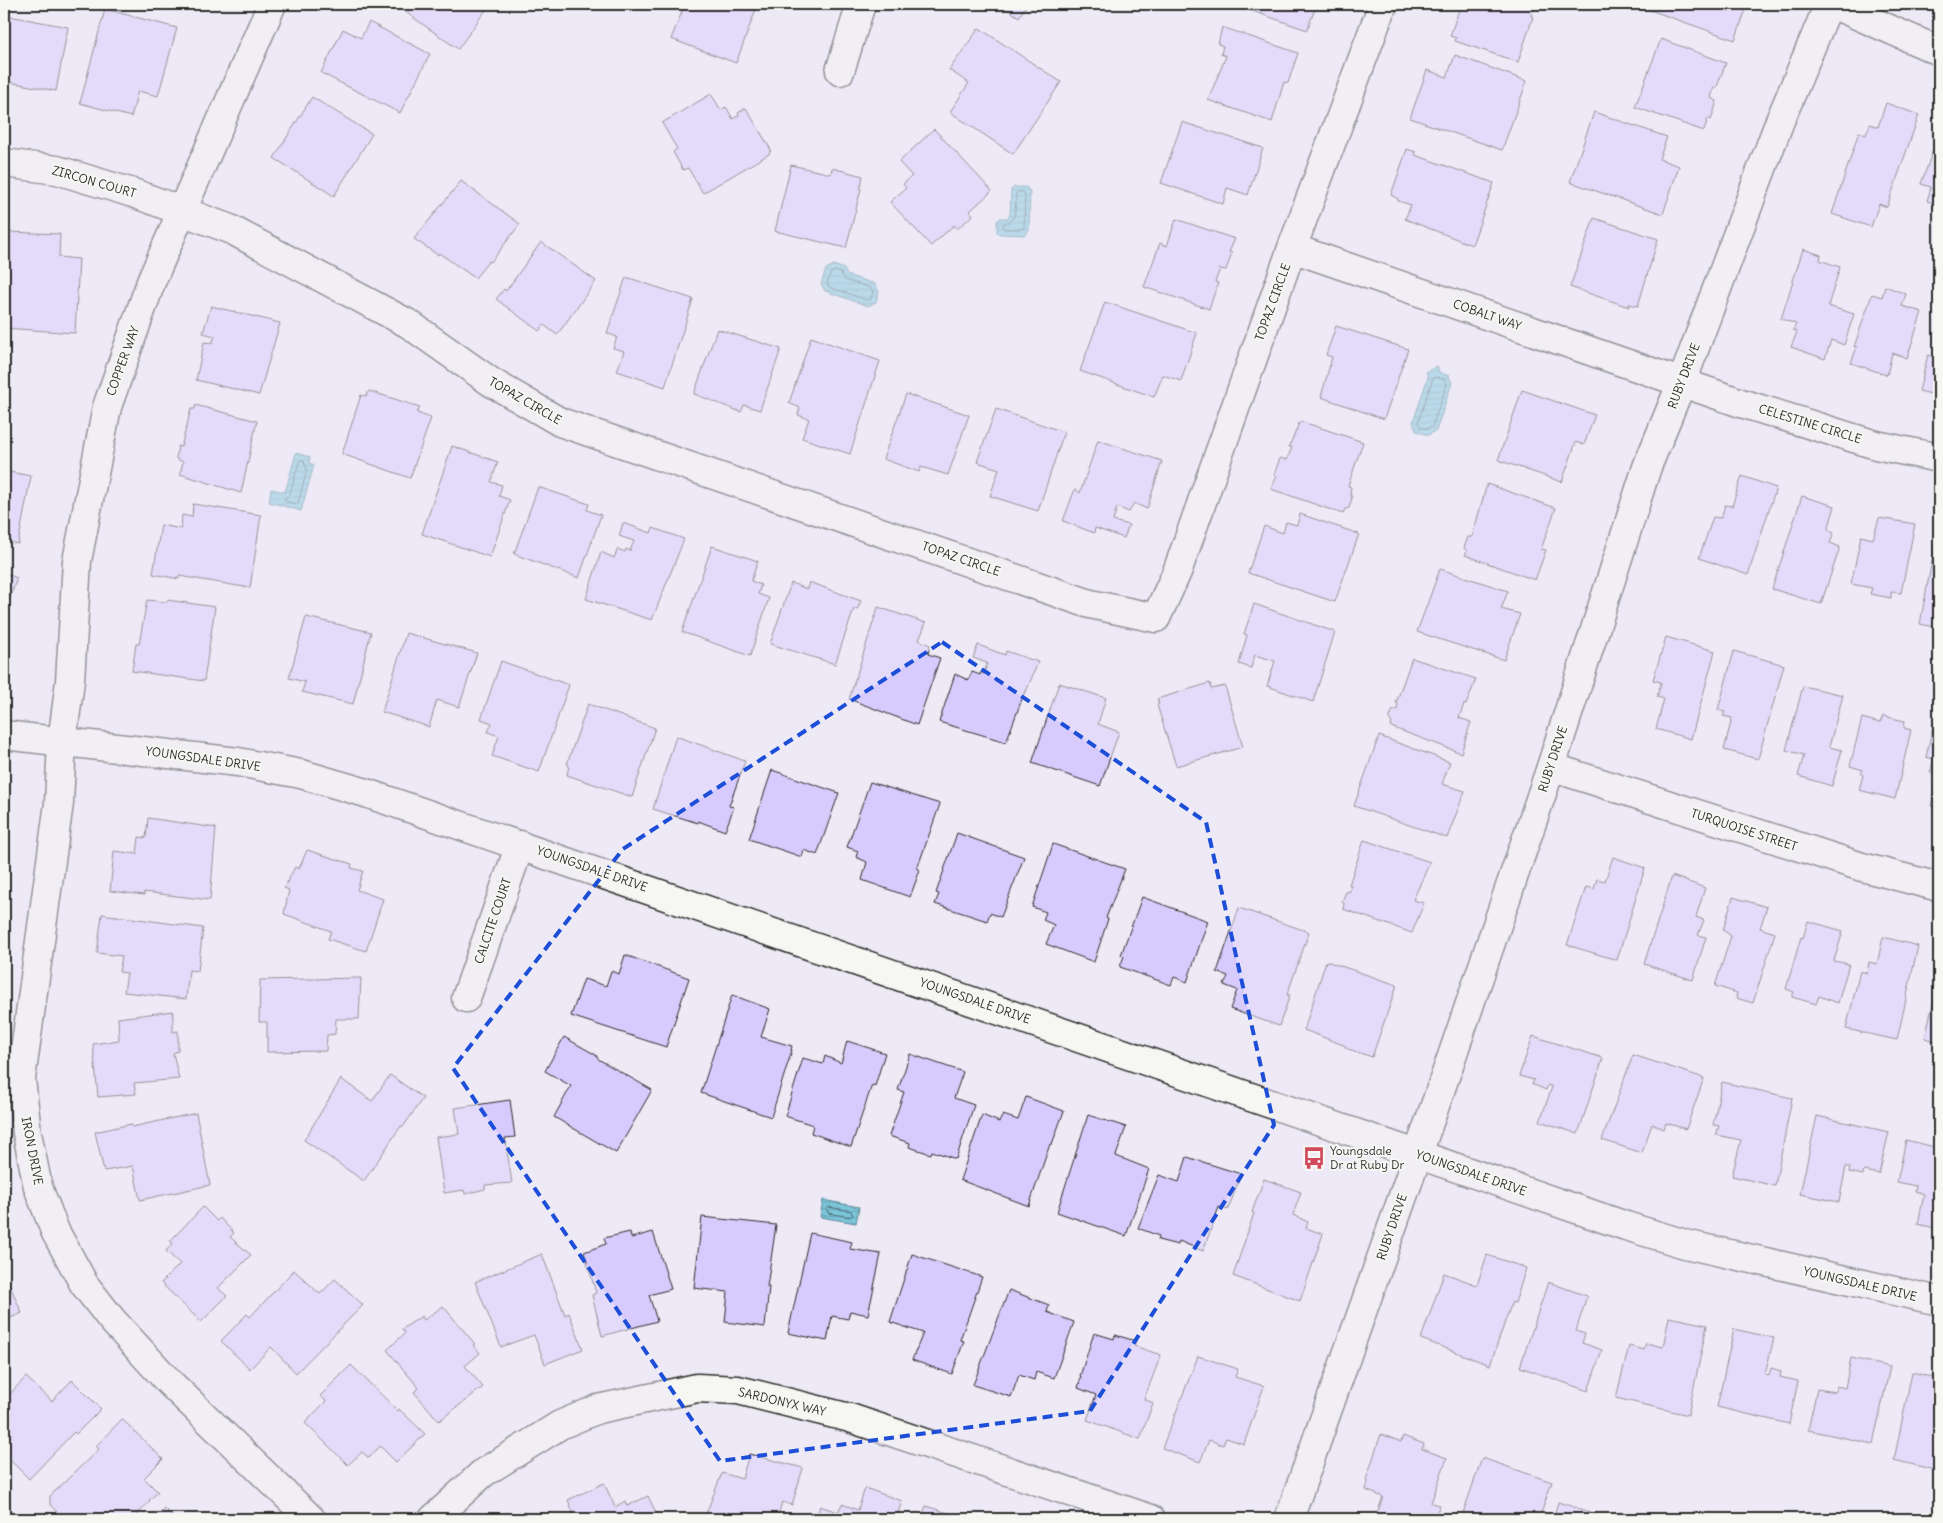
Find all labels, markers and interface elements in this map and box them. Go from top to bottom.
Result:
street label: ZIRCON COURT [50,162,138,201]
street label: TOPAZ CIRCLE [1252,261,1294,343]
street label: COBALT WAY [1451,296,1524,333]
street label: COPPER WAY [103,323,142,398]
street label: RUBY DRIVE [1664,341,1703,411]
street label: TOPAZ CIRCLE [486,374,564,427]
street label: CELESTINE CIRCLE [1757,401,1863,446]
street label: TOPAZ CIRCLE [920,538,1002,579]
street label: RUBY DRIVE [1535,724,1570,794]
street label: YOUNGSDALE DRIVE [145,743,262,774]
street label: TURQUOISE STREET [1689,805,1799,854]
street label: YOUNGSDALE DRIVE [535,843,650,895]
street label: CALCITE COURT [471,876,514,966]
street label: YOUNGSDALE DRIVE [918,975,1033,1027]
street label: IRON DRIVE [19,1116,46,1186]
place label: Youngsdale Dr at Ruby Dr [1330,1143,1404,1172]
bus stop icon: Youngsdale Dr at Ruby Dr [1301,1145,1327,1171]
street label: YOUNGSDALE DRIVE [1414,1147,1529,1199]
street label: RUBY DRIVE [1373,1192,1410,1262]
street label: YOUNGSDALE DRIVE [1802,1263,1918,1304]
street label: SARDONYX WAY [737,1384,828,1419]

